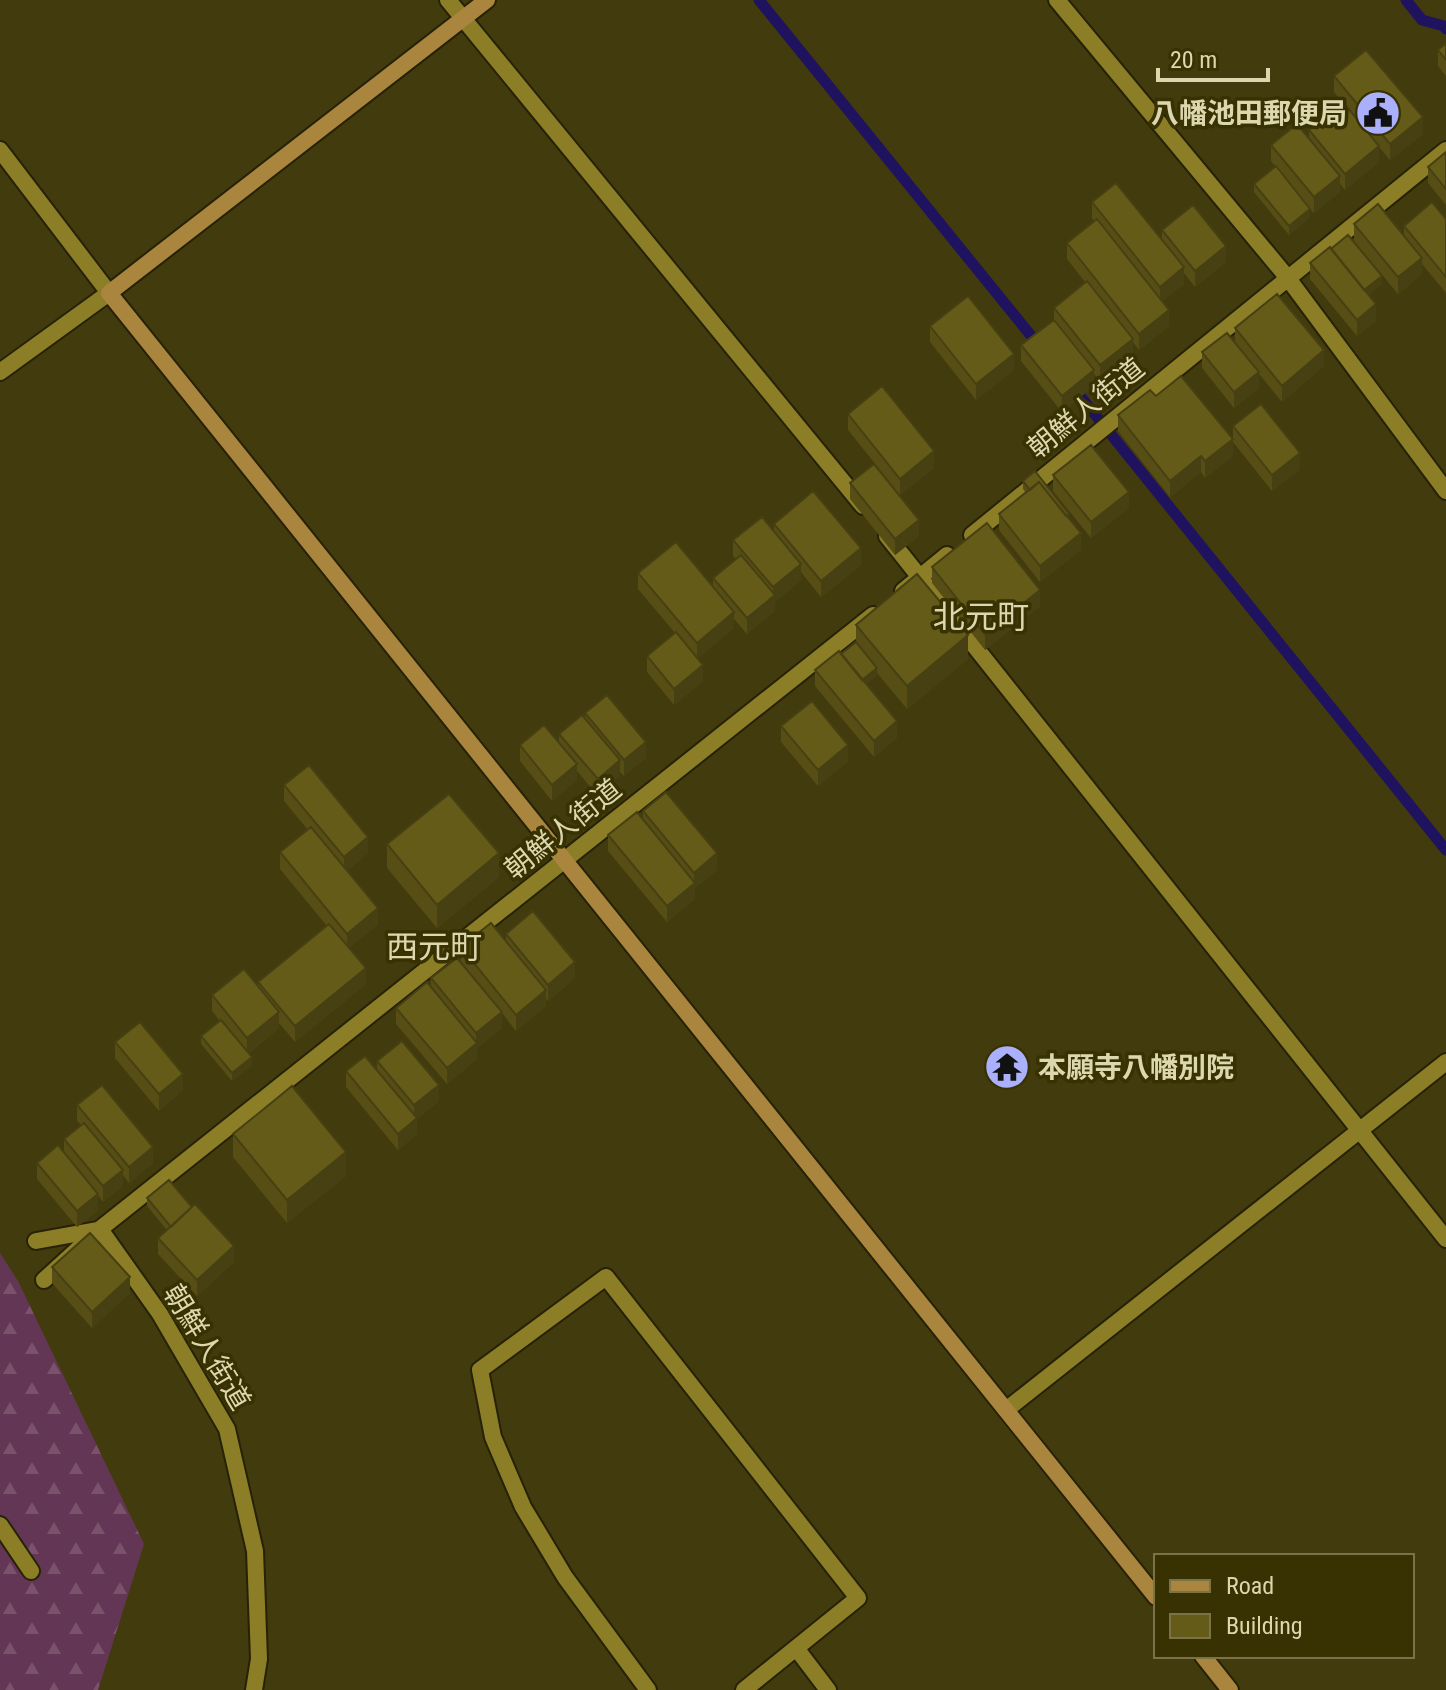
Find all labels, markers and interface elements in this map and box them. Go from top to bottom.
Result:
scale bar [1158,32,1268,82]
text: 20 m [1170,46,1217,74]
public building icon: 八幡池田郵便局 [1354,89,1402,137]
place label: 八幡池田郵便局 [1151,97,1347,130]
street label: 朝鮮人街道 [1021,351,1151,465]
district label: 北元町 [933,598,1029,636]
street label: 朝鮮人街道 [498,772,628,886]
district label: 西元町 [386,928,482,966]
temple icon: 本願寺八幡別院 [983,1043,1031,1091]
place label: 本願寺八幡別院 [1038,1051,1234,1084]
street label: 朝鮮人街道 [157,1278,257,1416]
legend [1154,1554,1414,1658]
text: Road [1226,1572,1274,1600]
text: Building [1226,1612,1303,1640]

